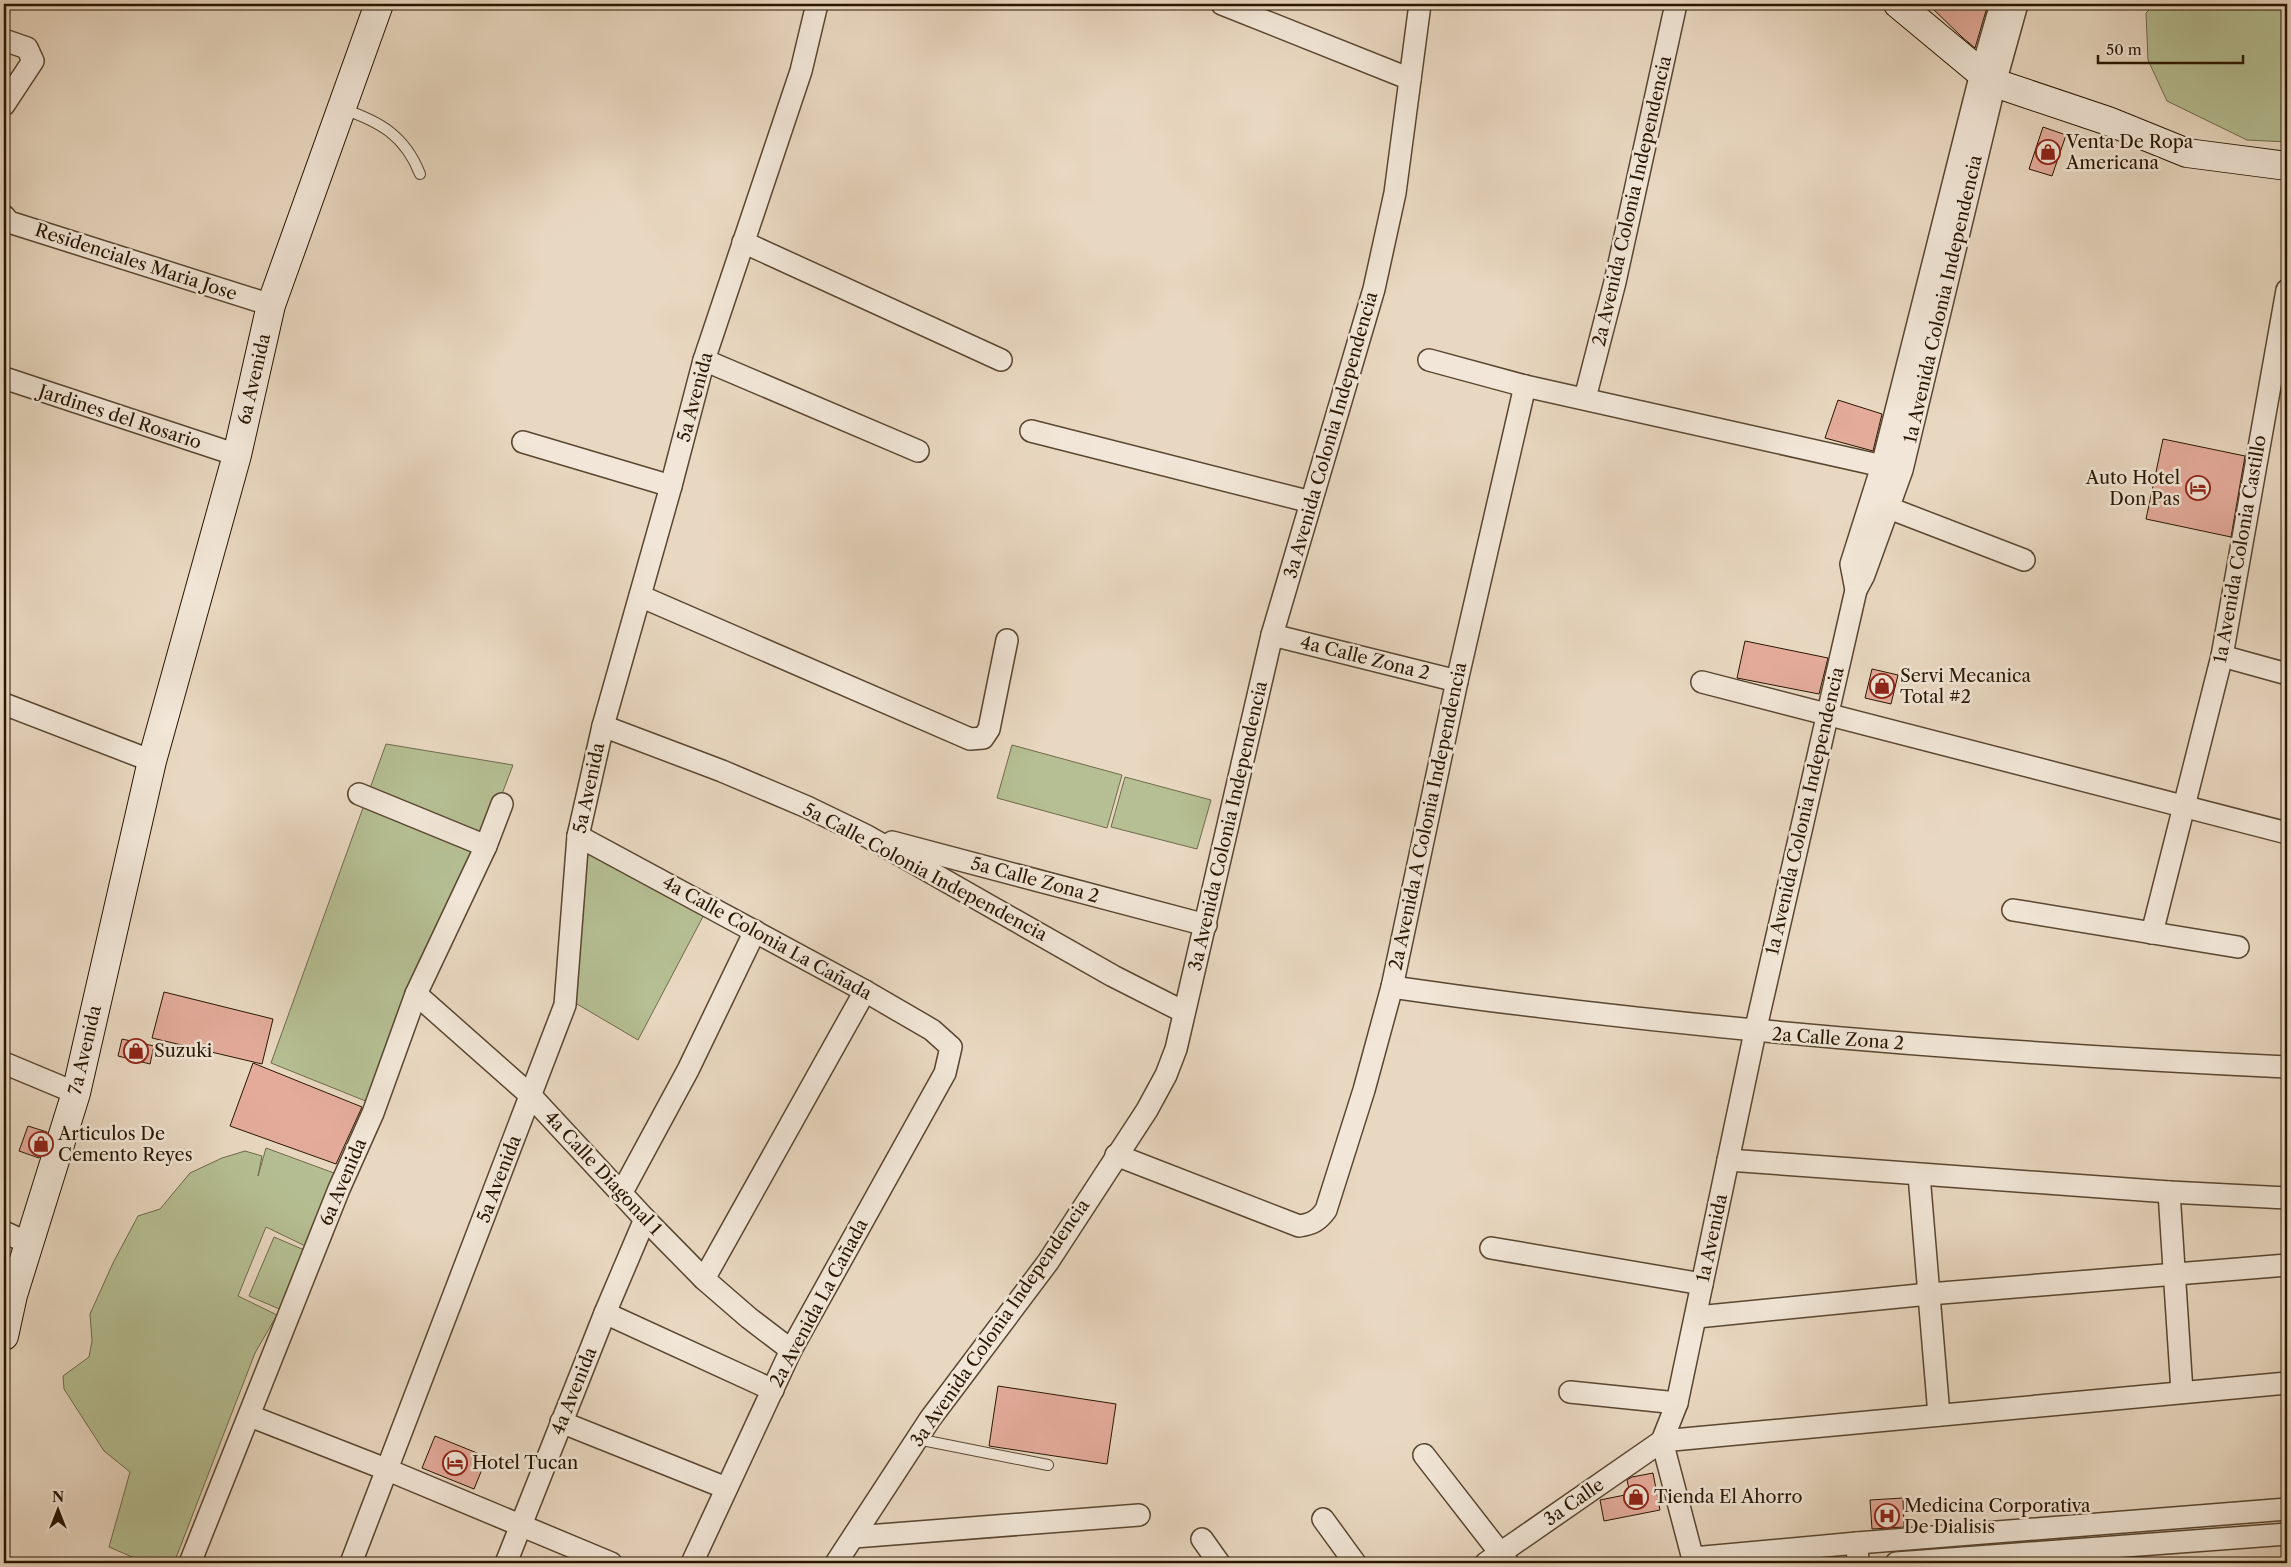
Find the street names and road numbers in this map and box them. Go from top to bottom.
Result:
street label: 2a Avenida Colonia Independencia [1588,53,1676,348]
street label: 1a Avenida Colonia Independencia [1899,152,1987,445]
street label: Residenciales Maria Jose [32,219,240,305]
street label: 3a Avenida Colonia Independencia [1279,289,1383,581]
street label: 6a Avenida [233,331,275,427]
street label: 5a Avenida [672,349,718,444]
street label: Jardines del Rosario [33,379,204,454]
street label: 1a Avenida Colonia Castillo [2209,433,2271,665]
street label: 4a Calle Zona 2 [1298,631,1432,685]
street label: 2a Avenida A Colonia Independencia [1385,660,1472,972]
street label: 1a Avenida Colonia Independencia [1761,664,1849,957]
street label: 3a Avenida Colonia Independencia [1184,678,1272,973]
street label: 5a Avenida [569,740,609,835]
street label: 5a Calle Colonia Independencia [799,798,1051,946]
street label: 5a Calle Zona 2 [969,852,1101,908]
street label: 4a Calle Colonia La Cañada [659,871,876,1005]
street label: 7a Avenida [64,1003,106,1097]
street label: 2a Calle Zona 2 [1771,1023,1905,1055]
street label: 4a Calle Diagonal 1 [540,1106,667,1240]
street label: 5a Avenida [472,1132,526,1226]
street label: 6a Avenida [315,1135,371,1229]
street label: 1a Avenida [1692,1191,1732,1284]
street label: 3a Avenida Colonia Independencia [906,1195,1094,1451]
street label: 2a Avenida La Cañada [765,1215,873,1391]
street label: 4a Avenida [546,1344,602,1438]
street label: 3a Calle [1540,1473,1608,1531]

